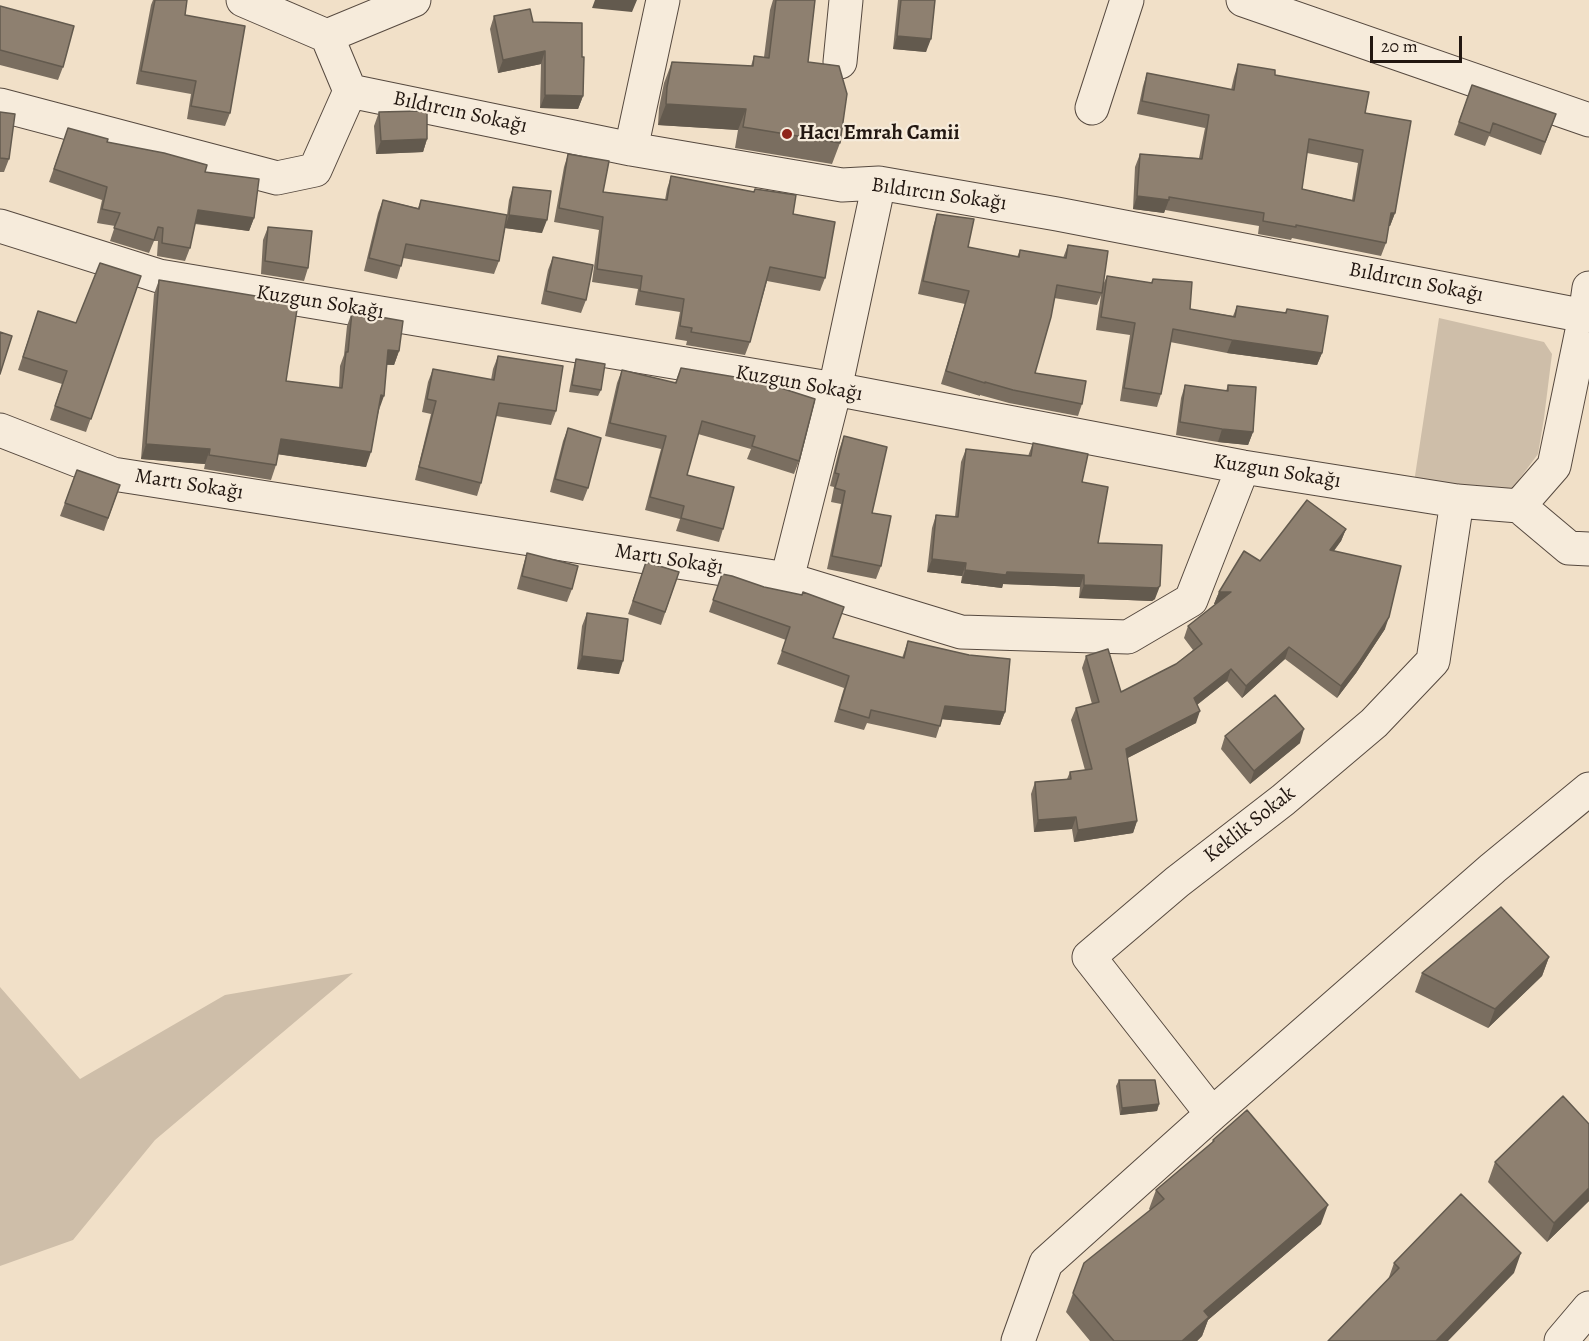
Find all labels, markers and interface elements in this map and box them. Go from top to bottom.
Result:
scale bar [1373,24,1464,62]
text: 20 m [1381,34,1418,58]
street label: Bıldırcın Sokağı [391,86,529,140]
place label: Hacı Emrah Camii [799,121,960,147]
marker: Hacı Emrah Camii [780,127,794,141]
street label: Bıldırcın Sokağı [870,173,1008,217]
street label: Bıldırcın Sokağı [1347,258,1485,308]
street label: Kuzgun Sokağı [254,280,386,326]
street label: Kuzgun Sokağı [733,360,865,408]
street label: Kuzgun Sokağı [1211,449,1343,495]
street label: Martı Sokağı [133,464,245,506]
street label: Martı Sokağı [613,539,725,581]
street label: Keklik Sokak [1199,781,1301,869]

